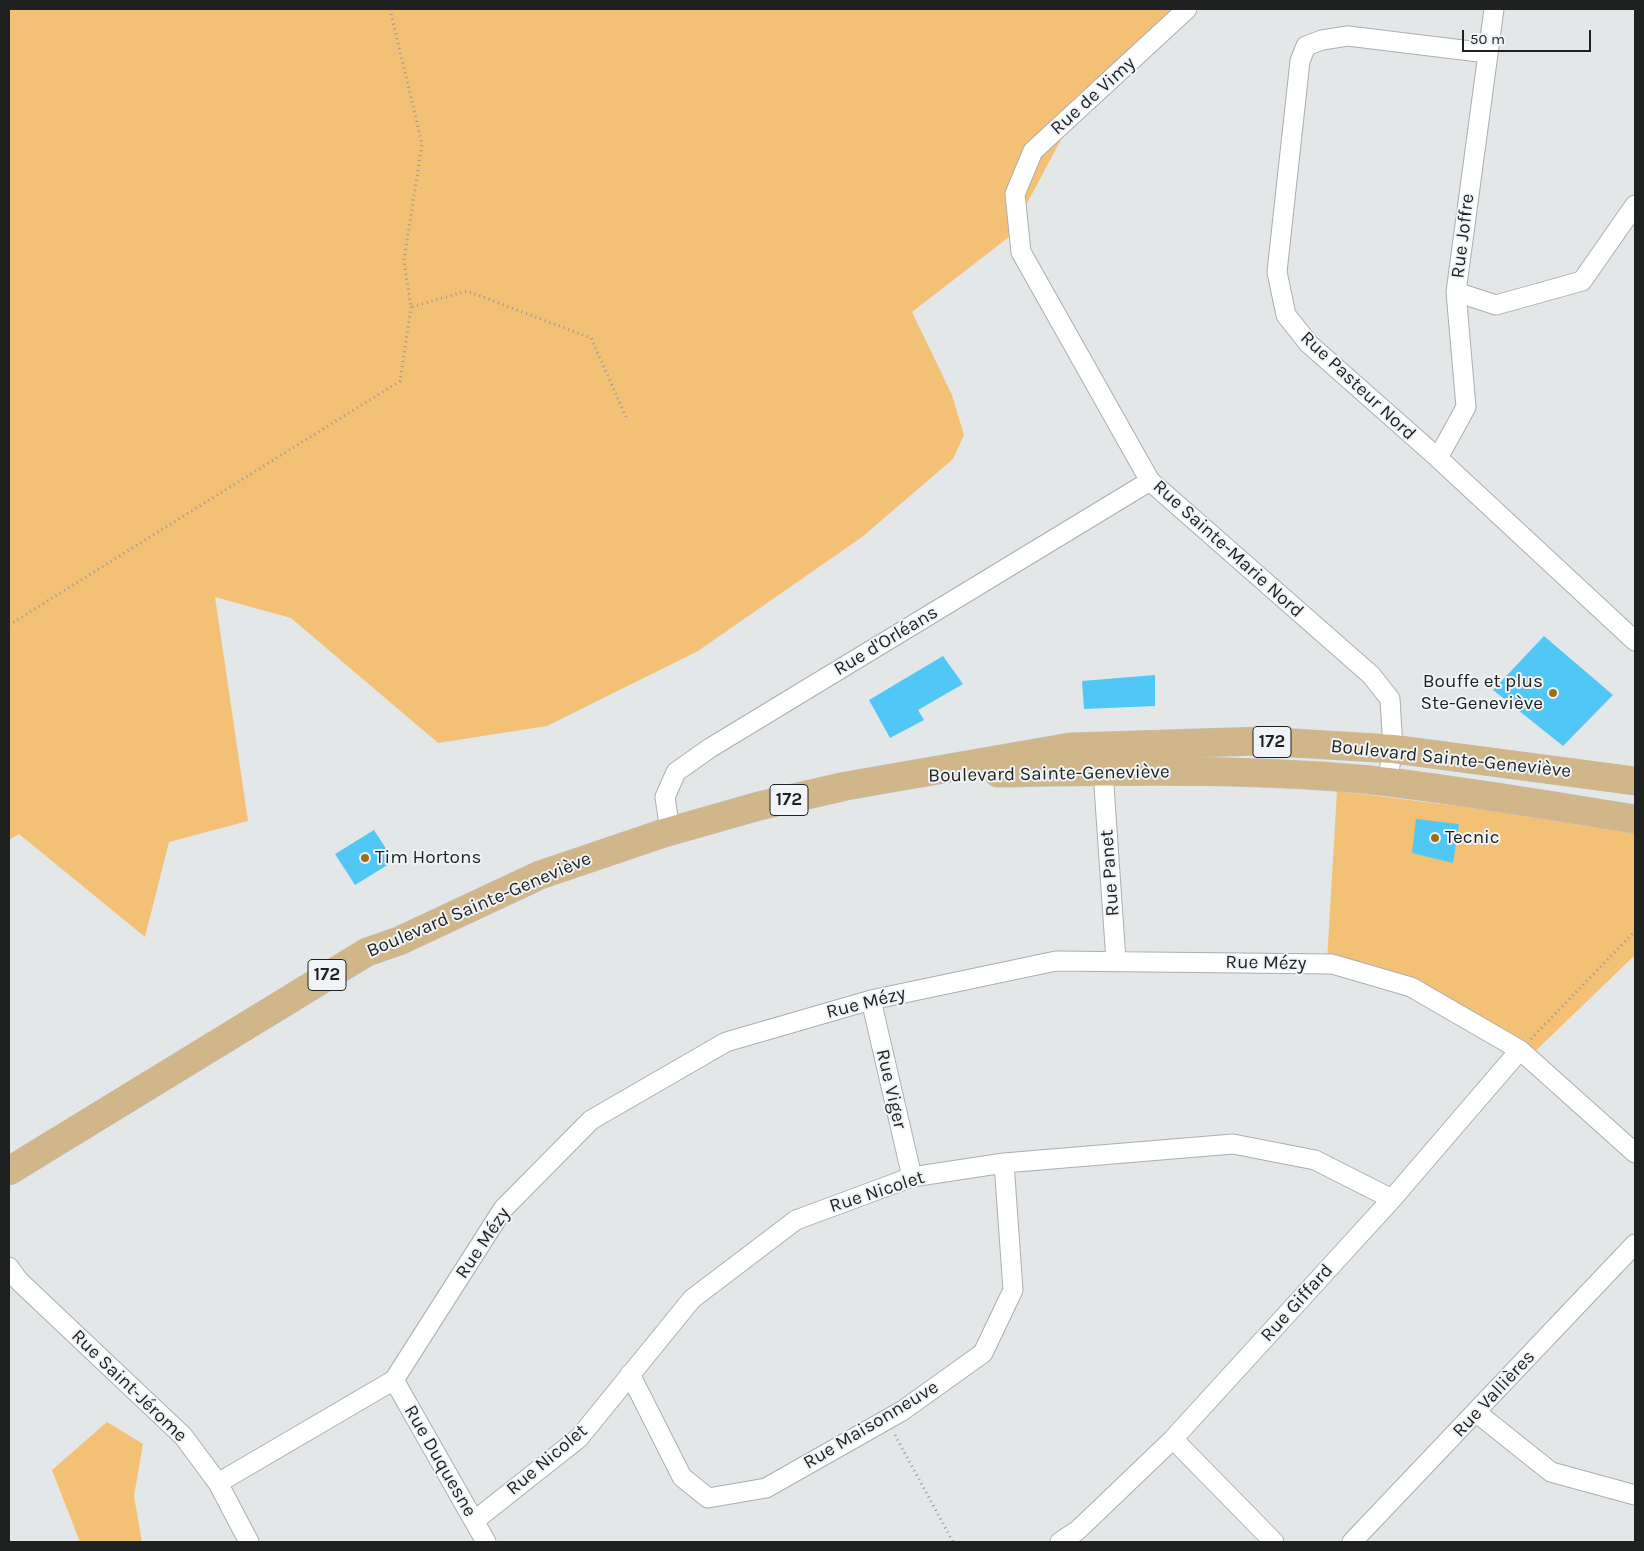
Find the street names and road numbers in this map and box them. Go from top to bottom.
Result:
street label: Rue de Vimy [1046,52,1140,140]
street label: Rue Joffre [1446,192,1480,280]
street label: Rue Pasteur Nord [1295,327,1421,445]
street label: Rue Sainte-Marie Nord [1148,475,1308,623]
street label: Rue d'Orléans [830,601,942,681]
road number: 172 [1253,726,1291,758]
street label: Boulevard Sainte-Geneviève [1330,735,1572,783]
street label: Boulevard Sainte-Geneviève [928,760,1170,788]
road number: 172 [770,784,808,816]
street label: Rue Panet [1096,829,1124,917]
street label: Boulevard Sainte-Geneviève [363,847,595,963]
street label: Rue Mézy [1225,951,1307,975]
road number: 172 [308,960,346,990]
street label: Rue Mézy [824,982,908,1024]
street label: Rue Viger [871,1047,911,1131]
street label: Rue Nicolet [827,1166,927,1218]
street label: Rue Mézy [451,1203,515,1283]
street label: Rue Giffard [1256,1259,1338,1347]
street label: Rue Saint-Jérome [66,1325,192,1447]
street label: Rue Vallières [1448,1346,1540,1442]
street label: Rue Maisonneuve [799,1376,943,1474]
street label: Rue Duquesne [399,1401,481,1521]
street label: Rue Nicolet [502,1420,592,1500]

